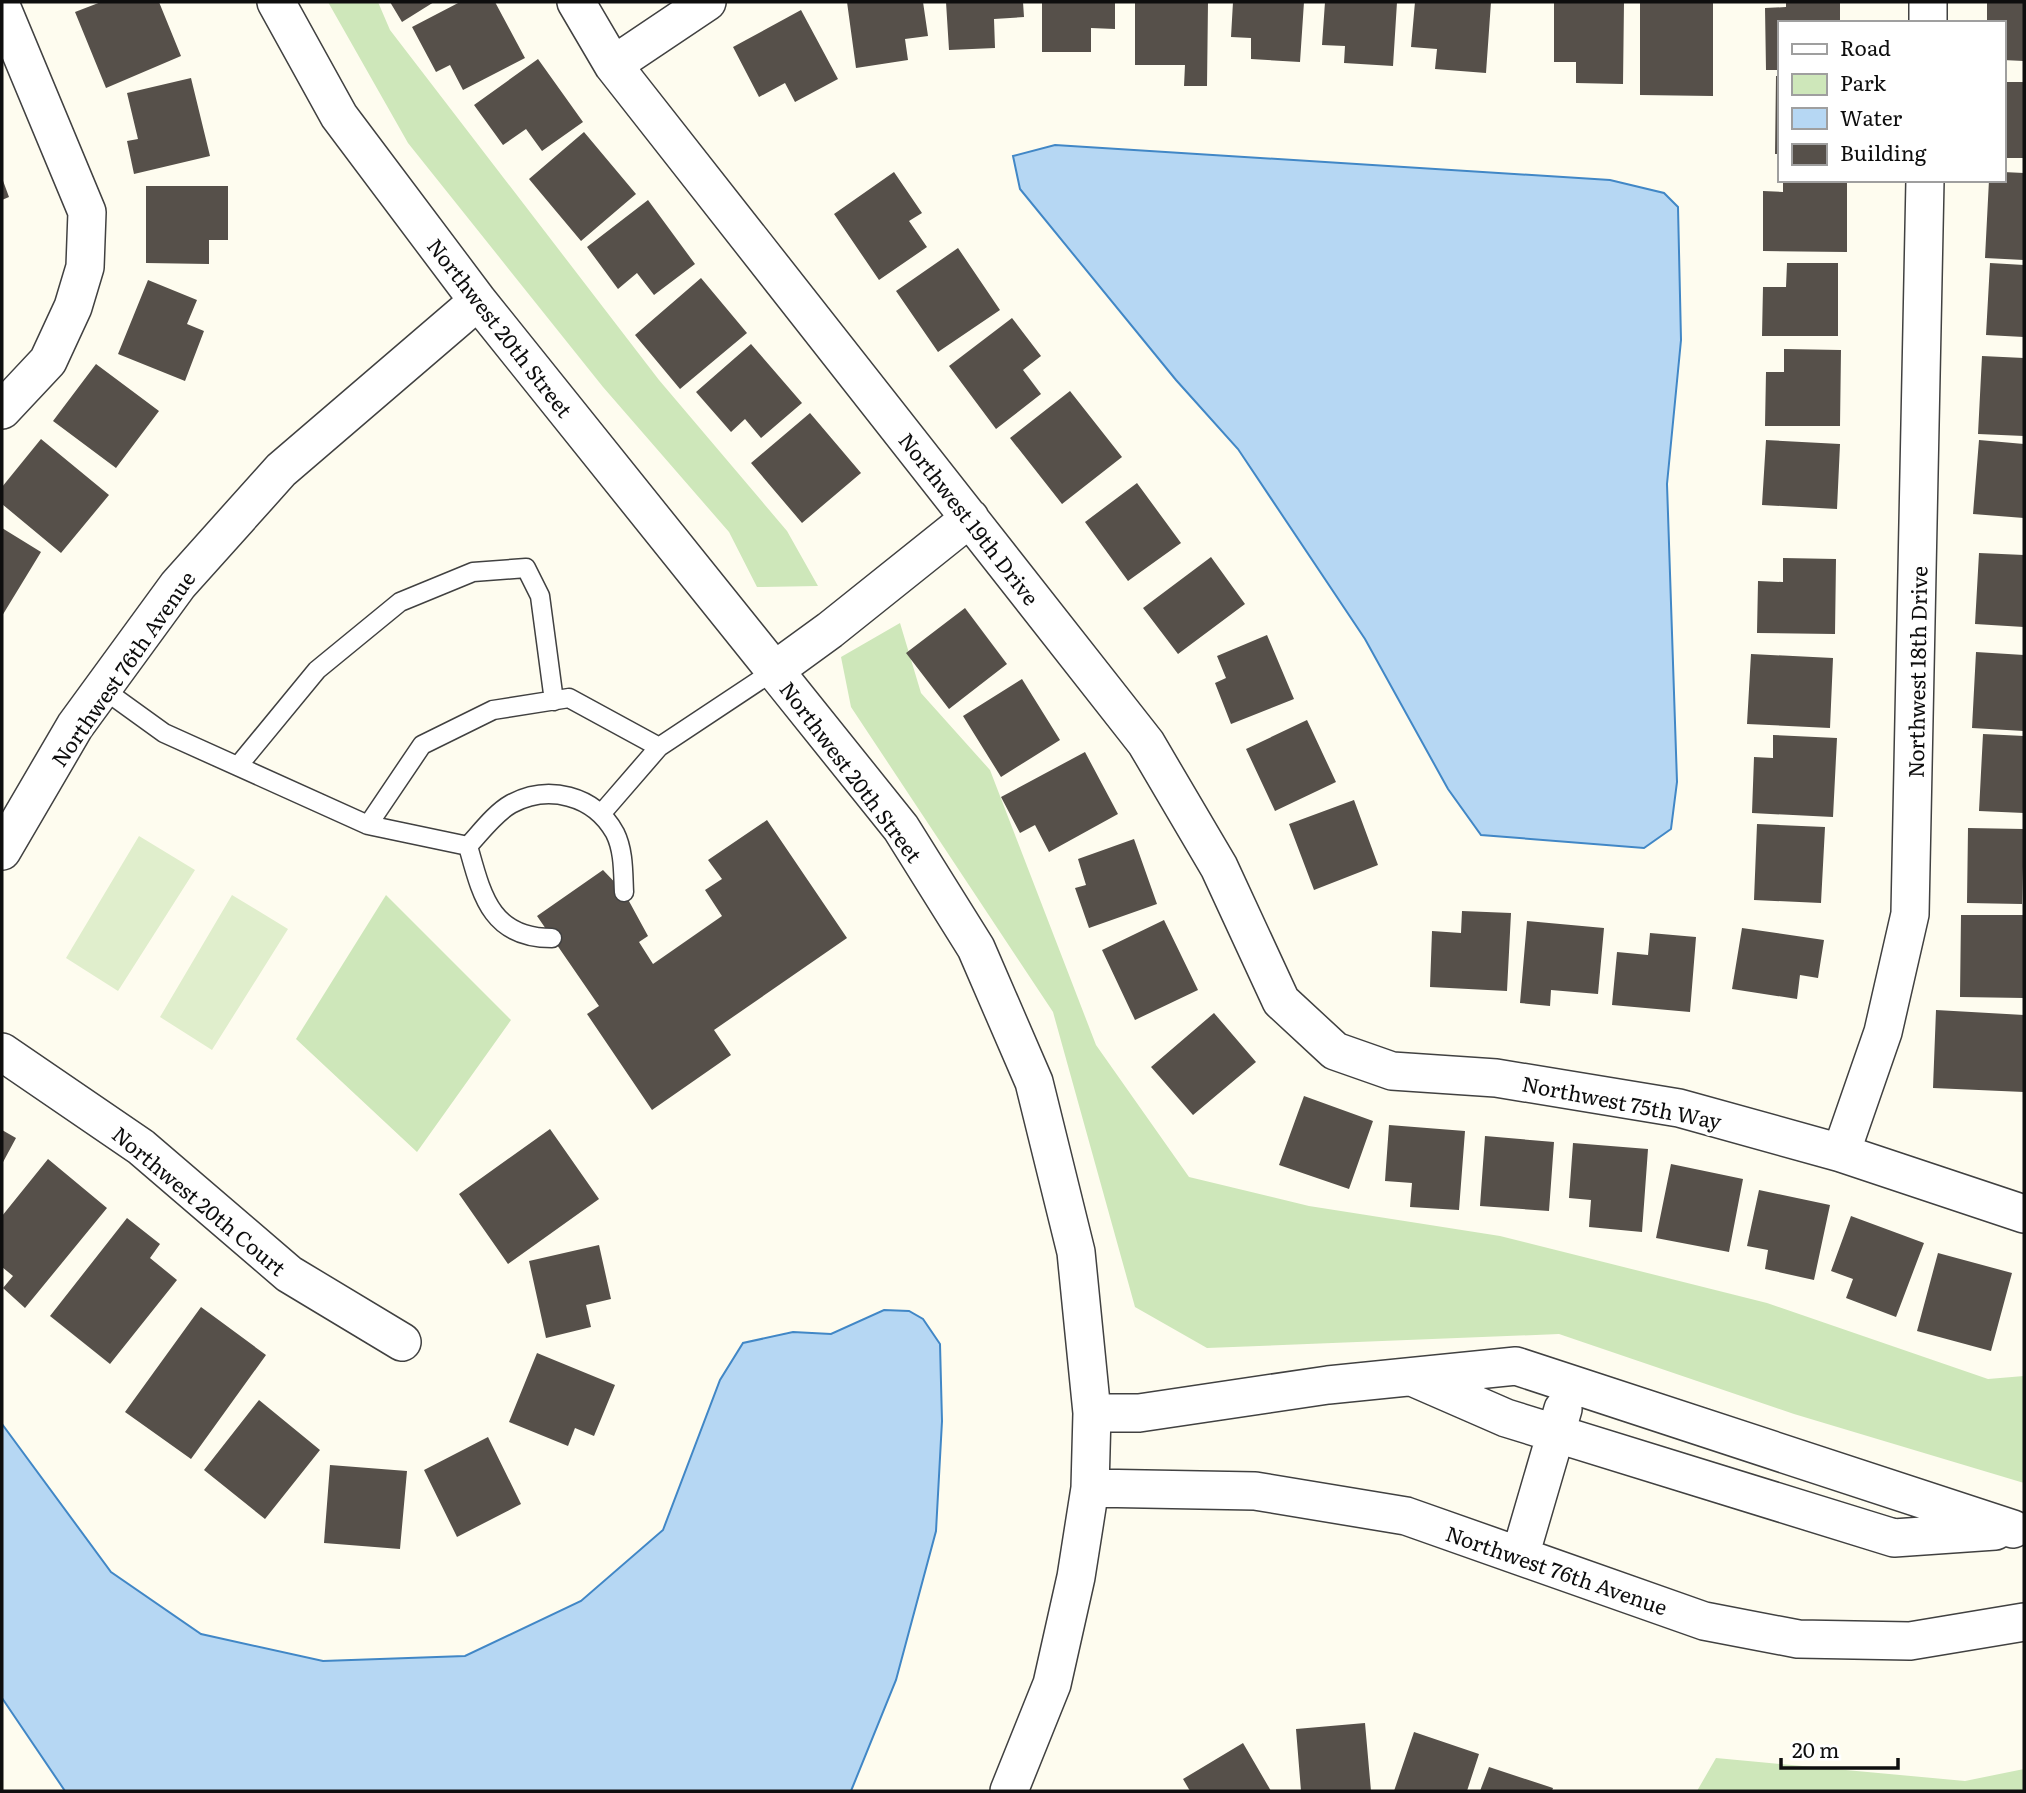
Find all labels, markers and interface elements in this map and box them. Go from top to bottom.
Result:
legend [1778,21,2005,182]
text: Road [1840,31,1891,62]
text: Park [1840,66,1886,97]
text: Water [1840,101,1902,132]
text: Building [1840,136,1927,167]
street label: Northwest 20th Street [421,231,581,424]
street label: Northwest 19th Drive [893,425,1047,611]
street label: Northwest 76th Avenue [43,564,201,772]
street label: Northwest 18th Drive [1899,566,1933,778]
street label: Northwest 20th Street [773,674,931,869]
street label: Northwest 75th Way [1520,1066,1725,1136]
street label: Northwest 20th Court [106,1118,294,1282]
street label: Northwest 76th Avenue [1442,1516,1672,1622]
scale bar [1781,1727,1898,1771]
text: 20 m [1792,1733,1839,1764]

